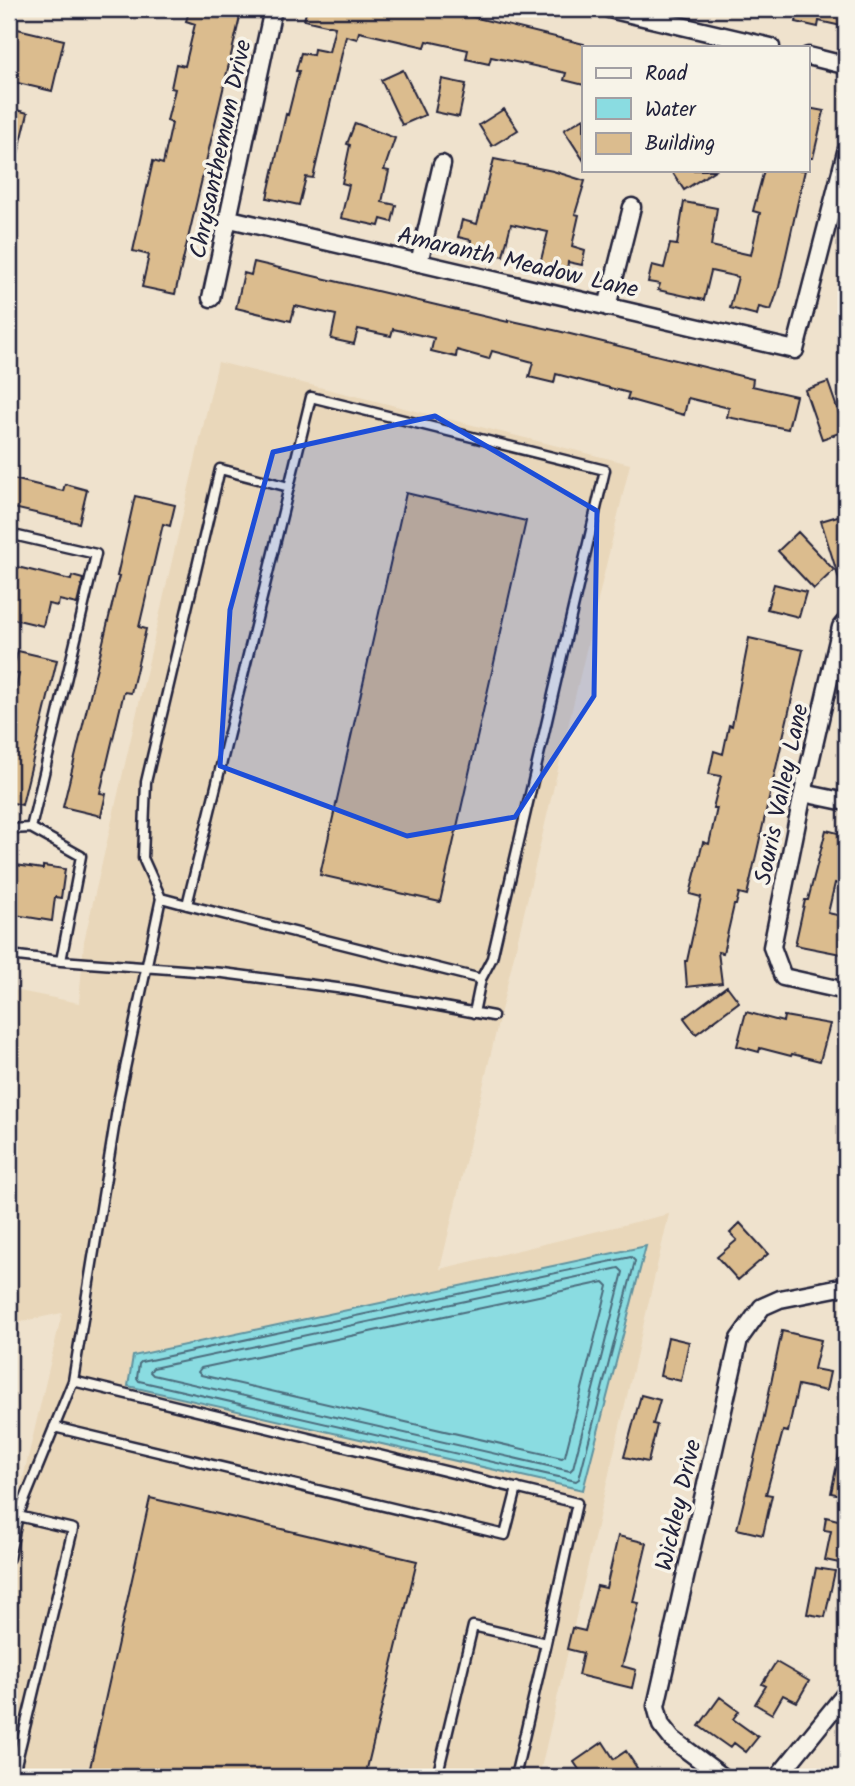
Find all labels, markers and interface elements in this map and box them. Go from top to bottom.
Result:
street label: Chrysanthemum Drive [179,36,264,262]
legend [582,46,810,172]
text: Road [645,58,688,91]
text: Water [645,94,697,127]
text: Building [645,128,715,161]
street label: Amaranth Meadow Lane [393,217,642,310]
street label: Souris Valley Lane [744,700,821,888]
street label: Wickley Drive [645,1435,714,1575]

